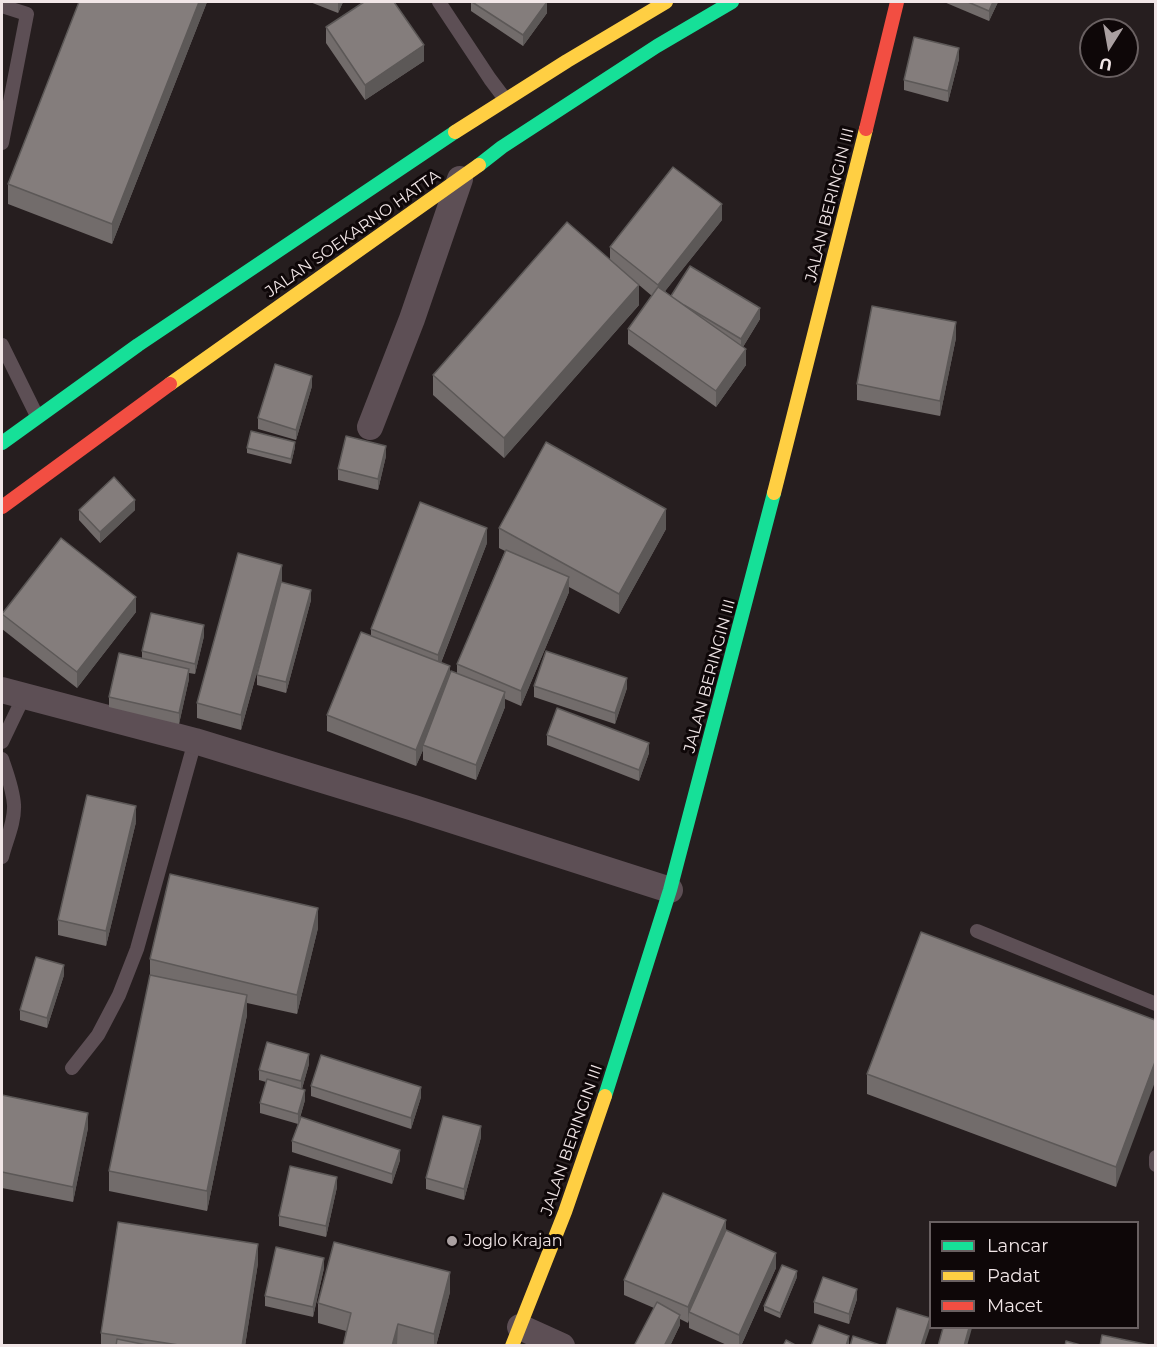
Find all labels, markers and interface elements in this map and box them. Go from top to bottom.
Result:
north arrow [1079,18,1139,78]
text: U [1098,54,1114,75]
street label: JALAN BERINGIN III [802,126,858,284]
street label: JALAN SOEKARNO HATTA [262,166,444,302]
street label: JALAN BERINGIN III [680,597,740,755]
street label: JALAN BERINGIN III [537,1062,607,1218]
legend [929,1221,1139,1329]
place label: Joglo Krajan [464,1231,563,1251]
marker: Joglo Krajan [445,1234,459,1248]
text: Lancar [987,1235,1048,1257]
text: Padat [987,1265,1040,1287]
text: Macet [987,1295,1043,1317]

